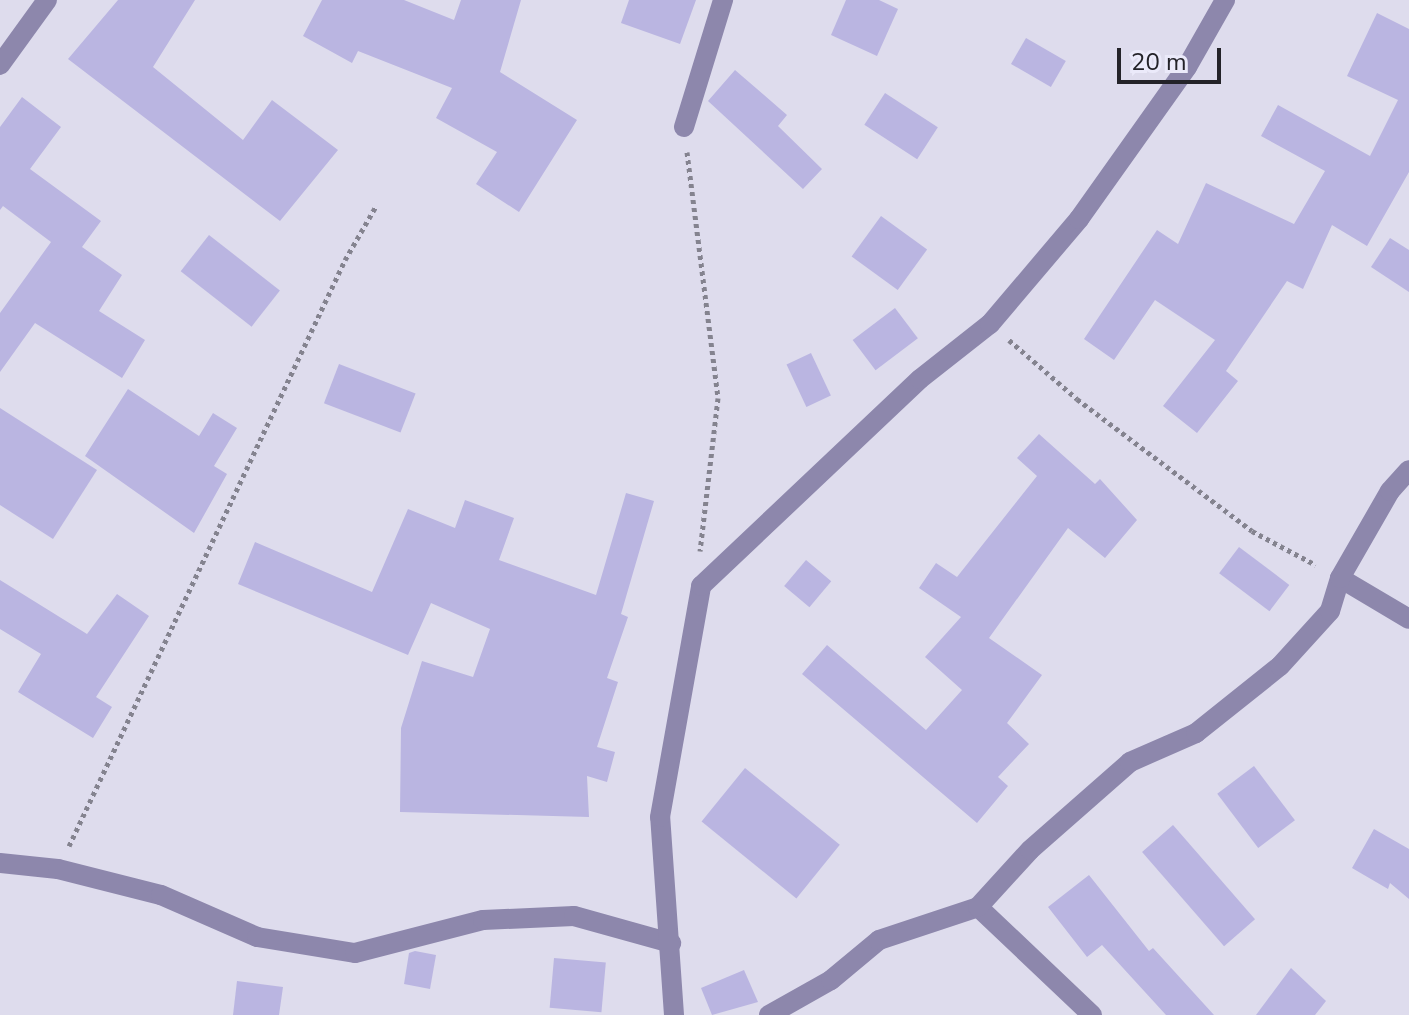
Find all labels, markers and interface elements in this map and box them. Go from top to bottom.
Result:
scale bar [1121,32,1225,82]
text: 20 m [1131,46,1187,78]

